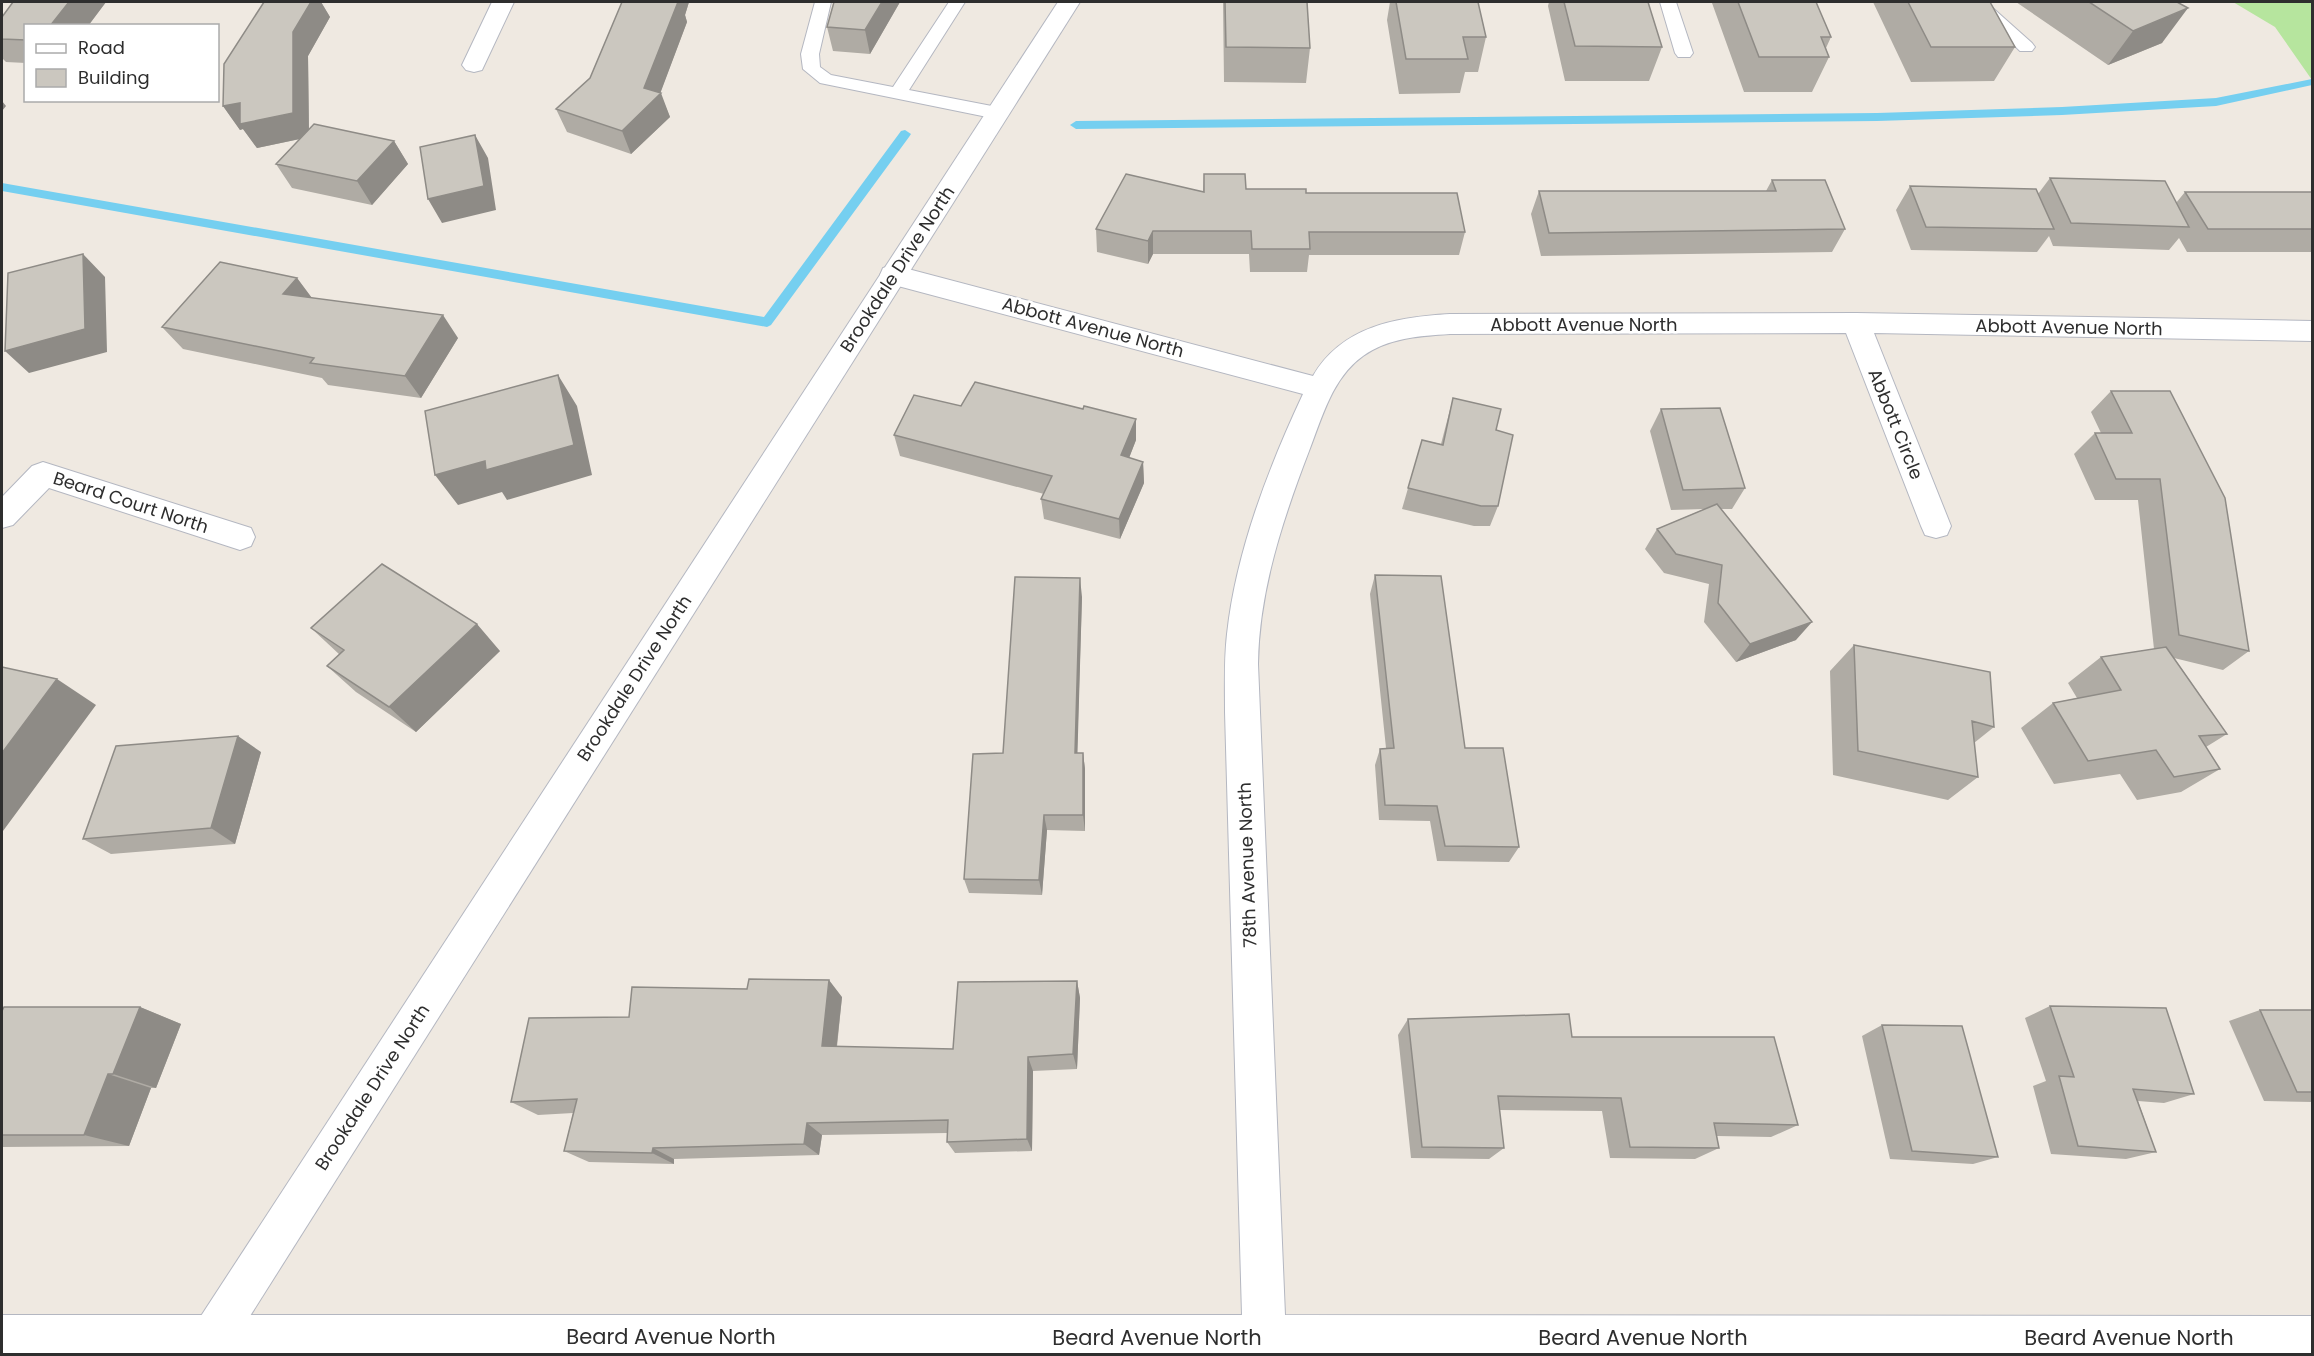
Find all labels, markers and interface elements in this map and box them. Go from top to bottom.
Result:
legend [24,24,219,102]
text: Road [78,35,125,60]
text: Building [78,65,150,90]
street label: Brookdale Drive North [834,181,960,357]
street label: Abbott Avenue North [999,291,1187,363]
street label: Abbott Avenue North [1490,312,1678,337]
street label: Abbott Avenue North [1975,313,2163,341]
street label: Abbott Circle [1862,365,1930,483]
street label: Beard Court North [50,465,212,539]
street label: Brookdale Drive North [571,590,697,766]
street label: 78th Avenue North [1232,782,1262,948]
street label: Brookdale Drive North [309,999,435,1175]
street label: Beard Avenue North [566,1322,776,1351]
street label: Beard Avenue North [1052,1323,1262,1352]
street label: Beard Avenue North [1538,1323,1748,1352]
street label: Beard Avenue North [2024,1323,2234,1352]

